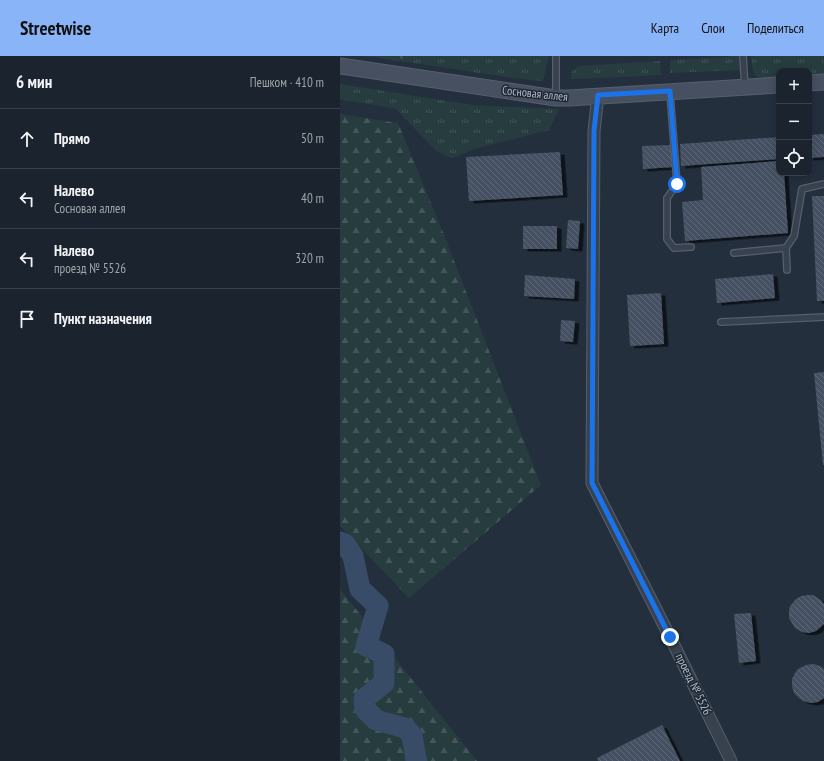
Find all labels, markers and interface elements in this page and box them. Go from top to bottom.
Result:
text: Streetwise [20,16,91,40]
text: Карта [651,19,679,37]
text: Слои [701,19,725,37]
text: Поделиться [747,19,804,37]
map controls [776,68,812,176]
button: + [776,68,812,104]
text: 6 мин [16,71,52,93]
text: Пешком · 410 m [250,74,324,91]
street label: Сосновая аллея [501,82,569,104]
button: − [776,104,812,140]
icon: ahead [16,128,38,150]
text: Прямо [54,129,90,148]
text: 50 m [301,130,324,147]
button: locate [776,140,812,176]
route start [668,175,686,193]
text: Налево [54,181,94,200]
icon: left [16,188,38,210]
text: 40 m [301,190,324,207]
text: Сосновая аллея [54,200,126,217]
text: Налево [54,241,94,260]
icon: left [16,248,38,270]
text: 320 m [295,250,324,267]
text: проезд № 5526 [54,260,126,277]
icon: arrive [16,308,38,330]
text: Пункт назначения [54,309,152,328]
route end [661,628,679,646]
street label: проезд № 5526 [673,651,715,717]

